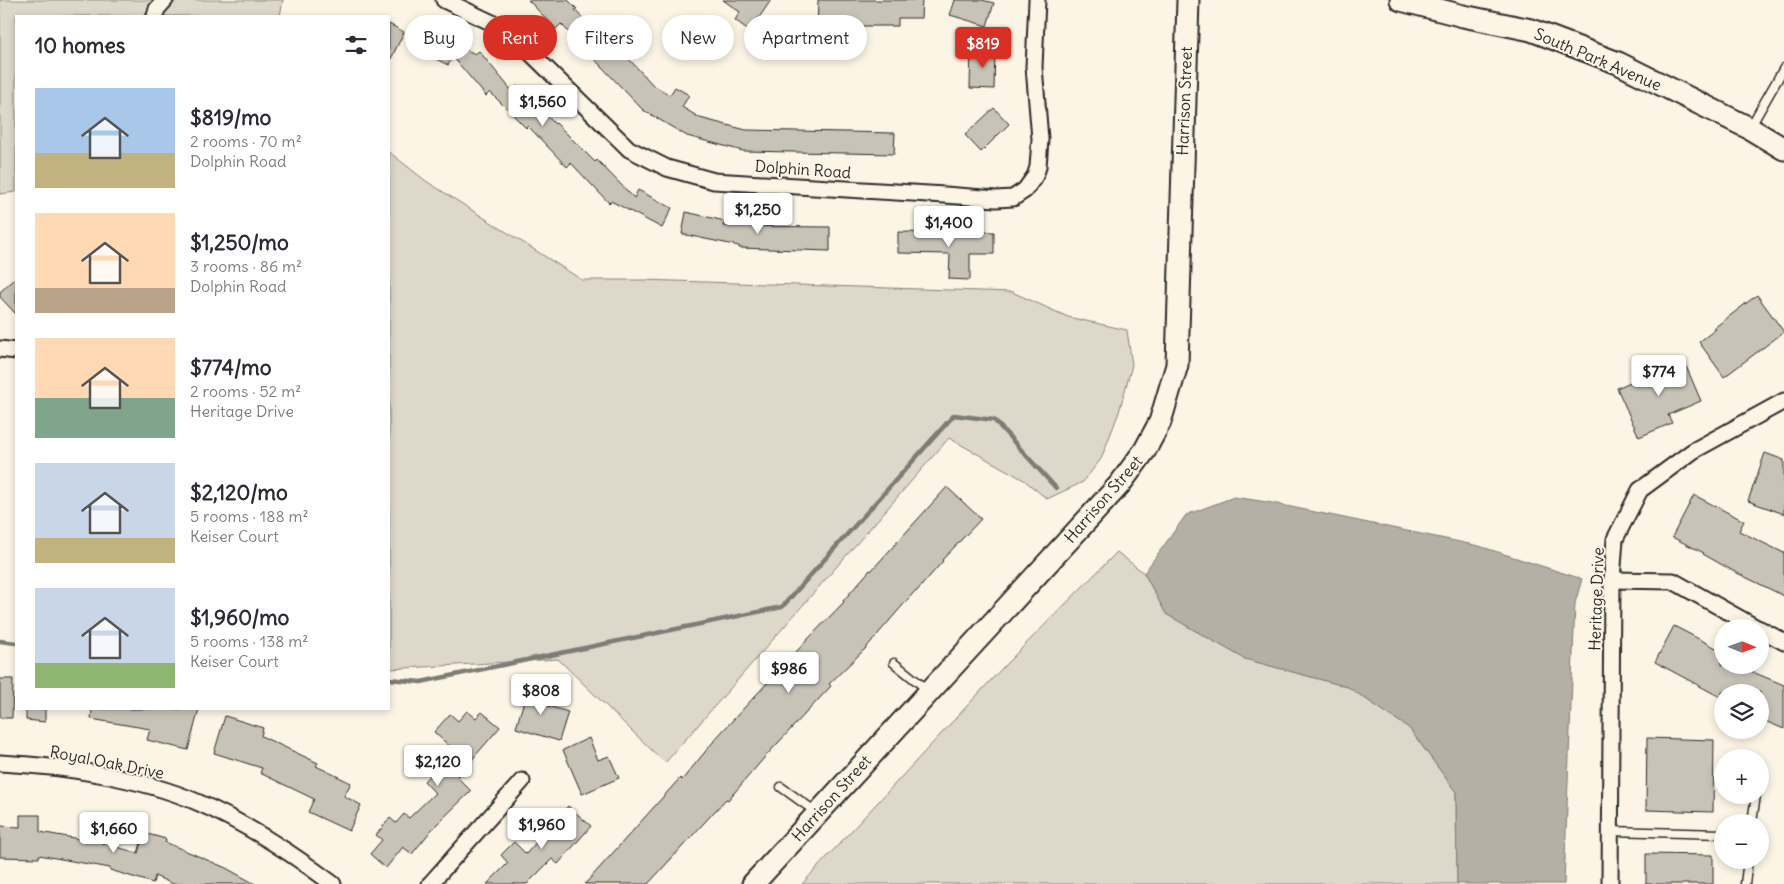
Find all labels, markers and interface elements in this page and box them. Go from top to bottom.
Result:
chip: Buy [405,15,473,60]
chip: Rent [483,15,557,60]
chip: Filters [567,15,652,60]
chip: New [662,15,734,60]
chip: Apartment [744,15,867,60]
street label: South Park Avenue [1531,23,1665,95]
pin: $819 [953,27,1013,69]
icon: filters [342,31,370,59]
text: 10 homes [35,32,125,59]
text: $819 [966,33,1000,53]
street label: Harrison Street [1172,45,1196,156]
pin: $1,560 [502,84,584,127]
text: $1,560 [519,91,567,111]
text: $819/mo [190,104,271,131]
icon: home [75,108,135,168]
text: 2 rooms · 70 m² [190,131,302,151]
text: Dolphin Road [190,151,286,171]
street label: Dolphin Road [754,156,852,182]
pin: $1,250 [717,192,799,235]
text: $1,250 [735,199,781,219]
pin: $1,400 [908,206,990,248]
text: $1,400 [925,212,973,232]
text: $1,250/mo [190,229,289,256]
icon: home [75,233,135,293]
text: 3 rooms · 86 m² [190,256,302,276]
text: Dolphin Road [190,276,286,296]
text: $774/mo [190,354,271,381]
pin: $774 [1629,354,1689,397]
icon: home [75,358,135,418]
text: $774 [1642,361,1676,381]
text: 2 rooms · 52 m² [190,381,301,401]
text: Heritage Drive [190,401,294,421]
street label: Harrison Street [1060,451,1147,547]
text: $2,120/mo [190,479,288,506]
icon: home [75,483,135,543]
text: 5 rooms · 188 m² [190,506,308,526]
text: Keiser Court [190,526,279,546]
street label: Heritage Drive [1584,547,1608,651]
text: $1,960/mo [190,604,289,631]
icon: home [75,608,135,668]
north arrow [1714,619,1769,674]
map controls [1714,619,1769,869]
text: 5 rooms · 138 m² [190,631,308,651]
text: Keiser Court [190,651,279,671]
pin: $986 [759,652,819,694]
text: $986 [771,658,807,678]
pin: $808 [511,674,571,716]
text: $808 [522,680,560,700]
button: layers [1714,684,1769,739]
street label: Royal Oak Drive [48,741,166,783]
pin: $2,120 [397,744,479,787]
button: + [1714,749,1769,804]
street label: Harrison Street [787,750,875,845]
text: $2,120 [415,751,461,771]
pin: $1,960 [501,808,583,850]
pin: $1,660 [73,812,155,854]
text: $1,960 [518,814,566,834]
button: − [1714,814,1769,869]
text: $1,660 [90,818,138,838]

